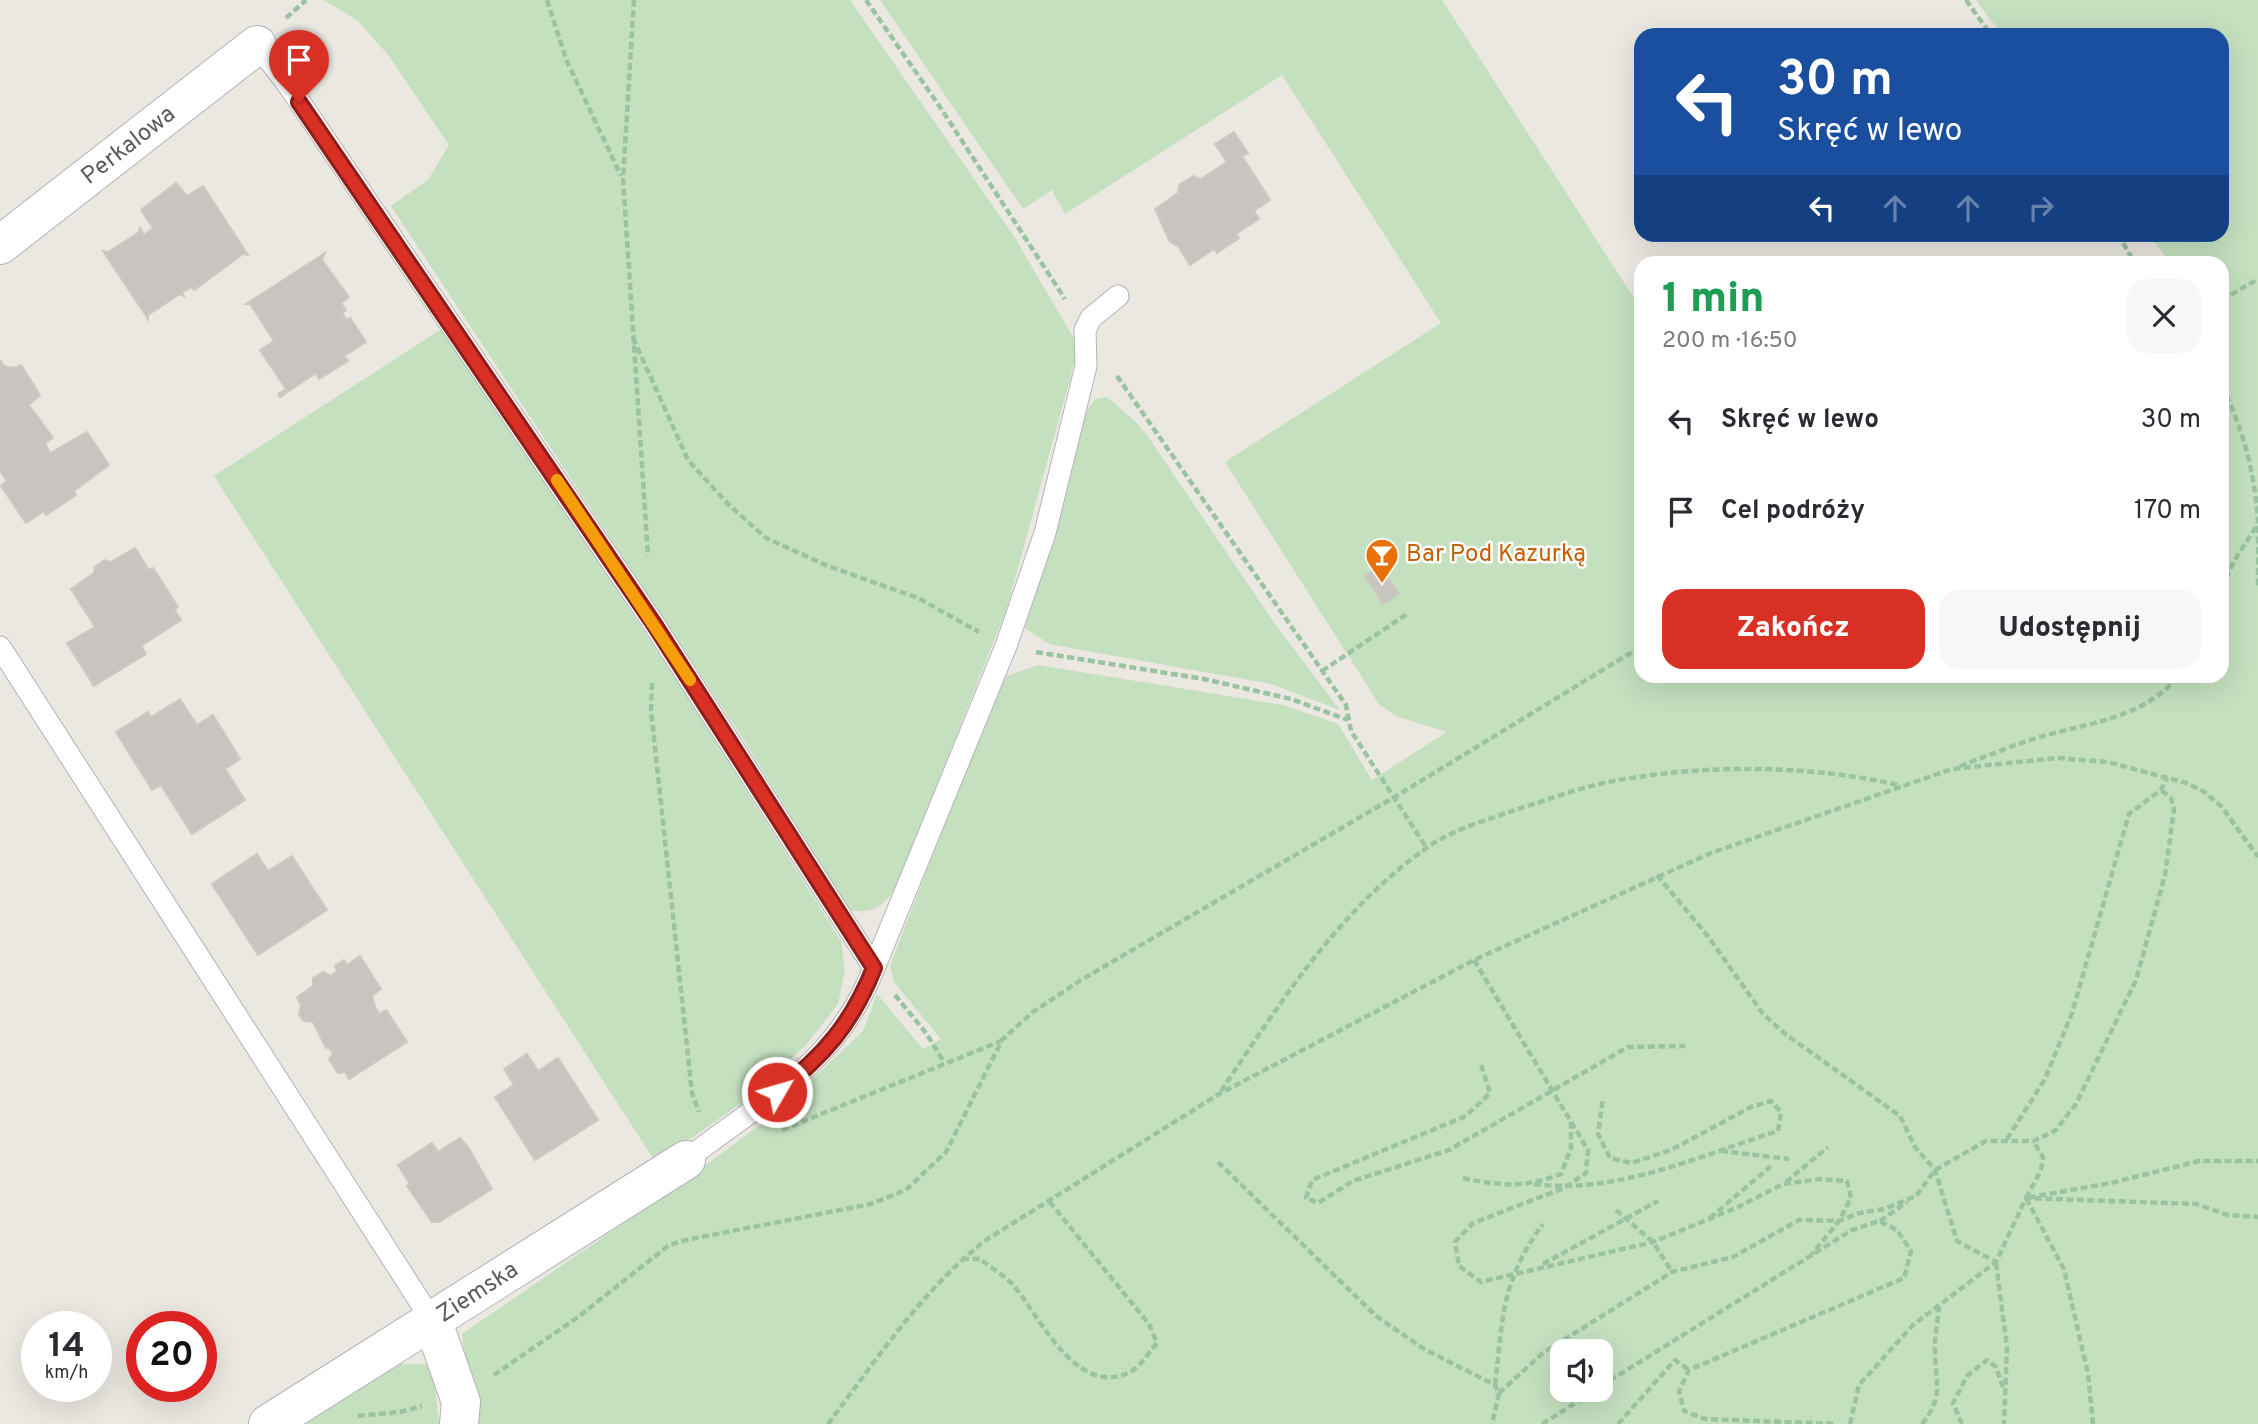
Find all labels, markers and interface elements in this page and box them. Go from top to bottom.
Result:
pin [269,30,329,102]
icon: arrive [280,41,318,79]
text: 30 m [1777,51,1893,113]
icon: left [1662,56,1753,147]
street label: Perkalowa [76,100,182,192]
text: Skręć w lewo [1777,112,1962,152]
icon: left [1803,189,1841,227]
icon: ahead [1876,189,1914,227]
icon: ahead [1949,189,1987,227]
icon: right [2022,189,2060,227]
text: 1 min [1662,274,1765,327]
button: close [2127,279,2201,353]
text: 200 m · 16:50 [1662,327,1798,356]
icon: left [1662,402,1700,440]
text: Skręć w lewo [1721,404,1879,437]
text: 30 m [2141,404,2201,437]
icon: arrive [1662,493,1700,531]
text: Cel podróży [1721,495,1865,528]
text: 170 m [2134,495,2201,528]
bar icon: Bar Pod Kazurką [1363,536,1401,585]
place label: Bar Pod Kazurką [1406,540,1586,570]
button: Zakończ [1662,589,1925,669]
button: Udostępnij [1939,589,2201,669]
position arrow [740,1055,814,1129]
street label: Ziemska [432,1256,524,1330]
speed limit sign: 20 [126,1311,217,1402]
text: 14 [48,1325,85,1369]
map controls [1550,1339,1613,1402]
button: sound [1550,1339,1613,1402]
text: km/h [45,1362,88,1385]

